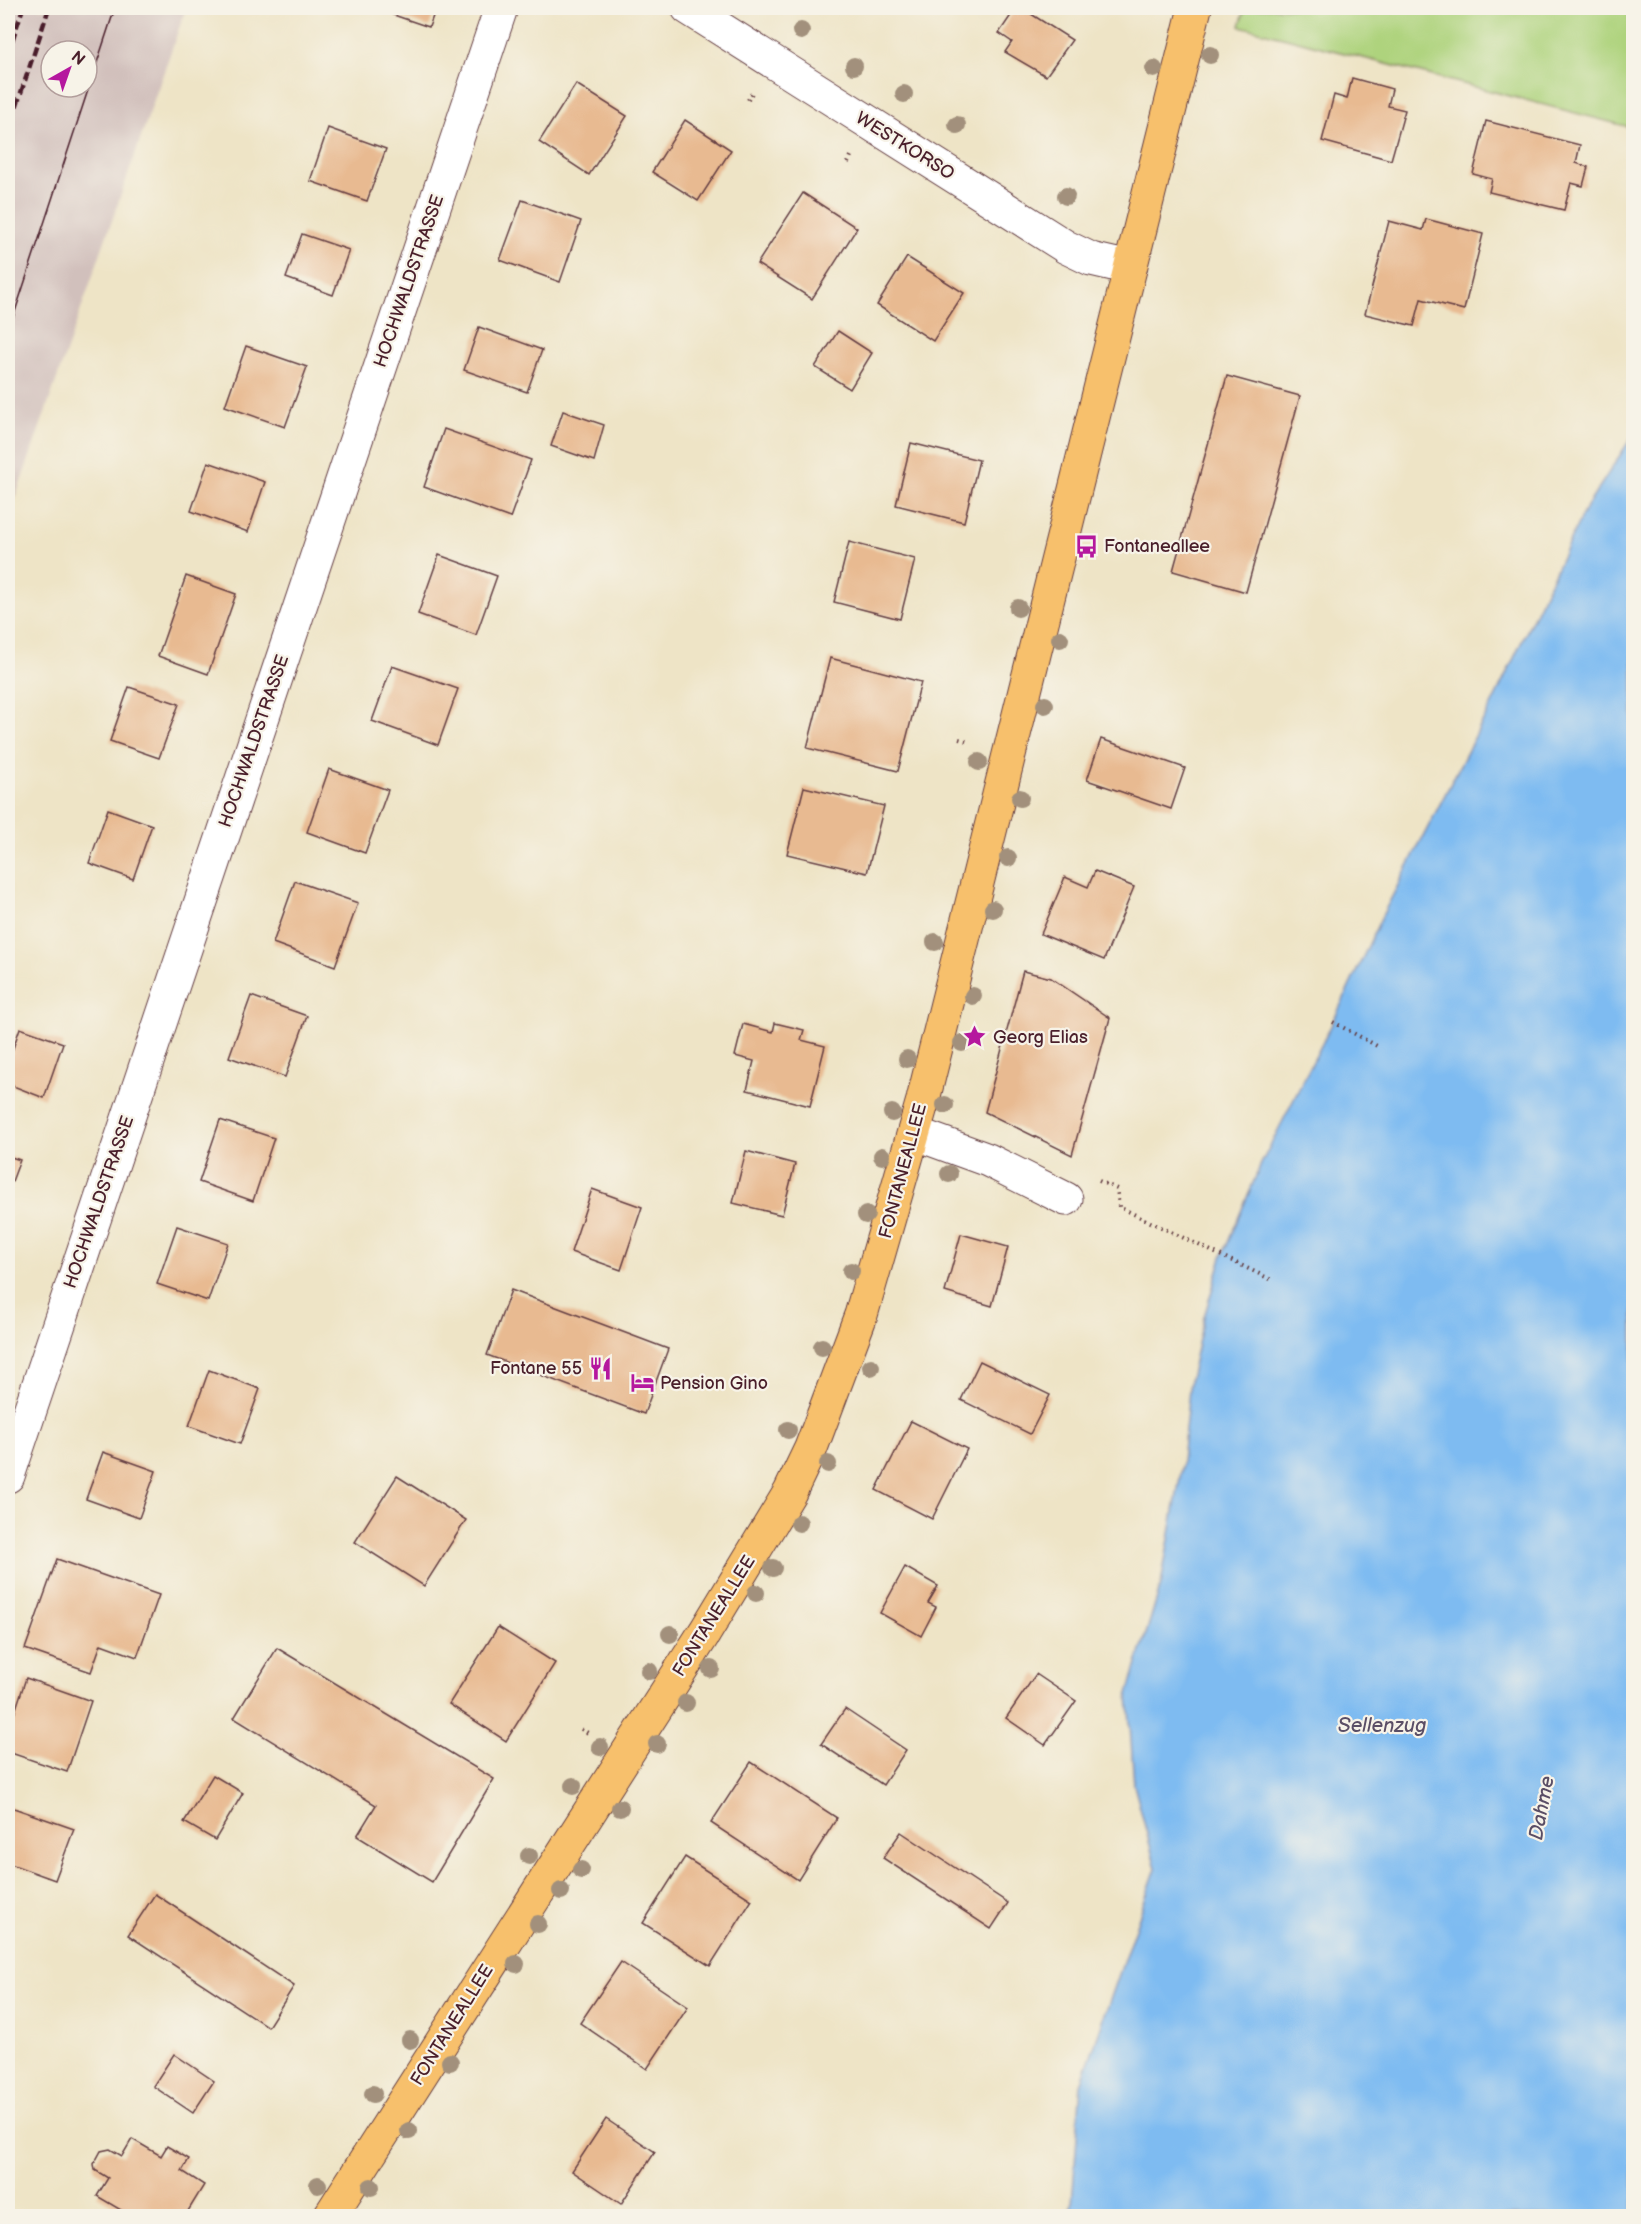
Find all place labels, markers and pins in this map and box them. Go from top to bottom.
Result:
bus stop icon: Fontaneallee [1073,533,1099,559]
place label: Fontaneallee [1104,536,1210,557]
place icon: Georg Elias [962,1024,988,1050]
place label: Georg Elias [993,1027,1088,1048]
restaurant icon: Fontane 55 [587,1355,613,1381]
place label: Fontane 55 [490,1358,582,1379]
hotel icon: Pension Gino [629,1370,655,1396]
place label: Pension Gino [660,1373,768,1394]

